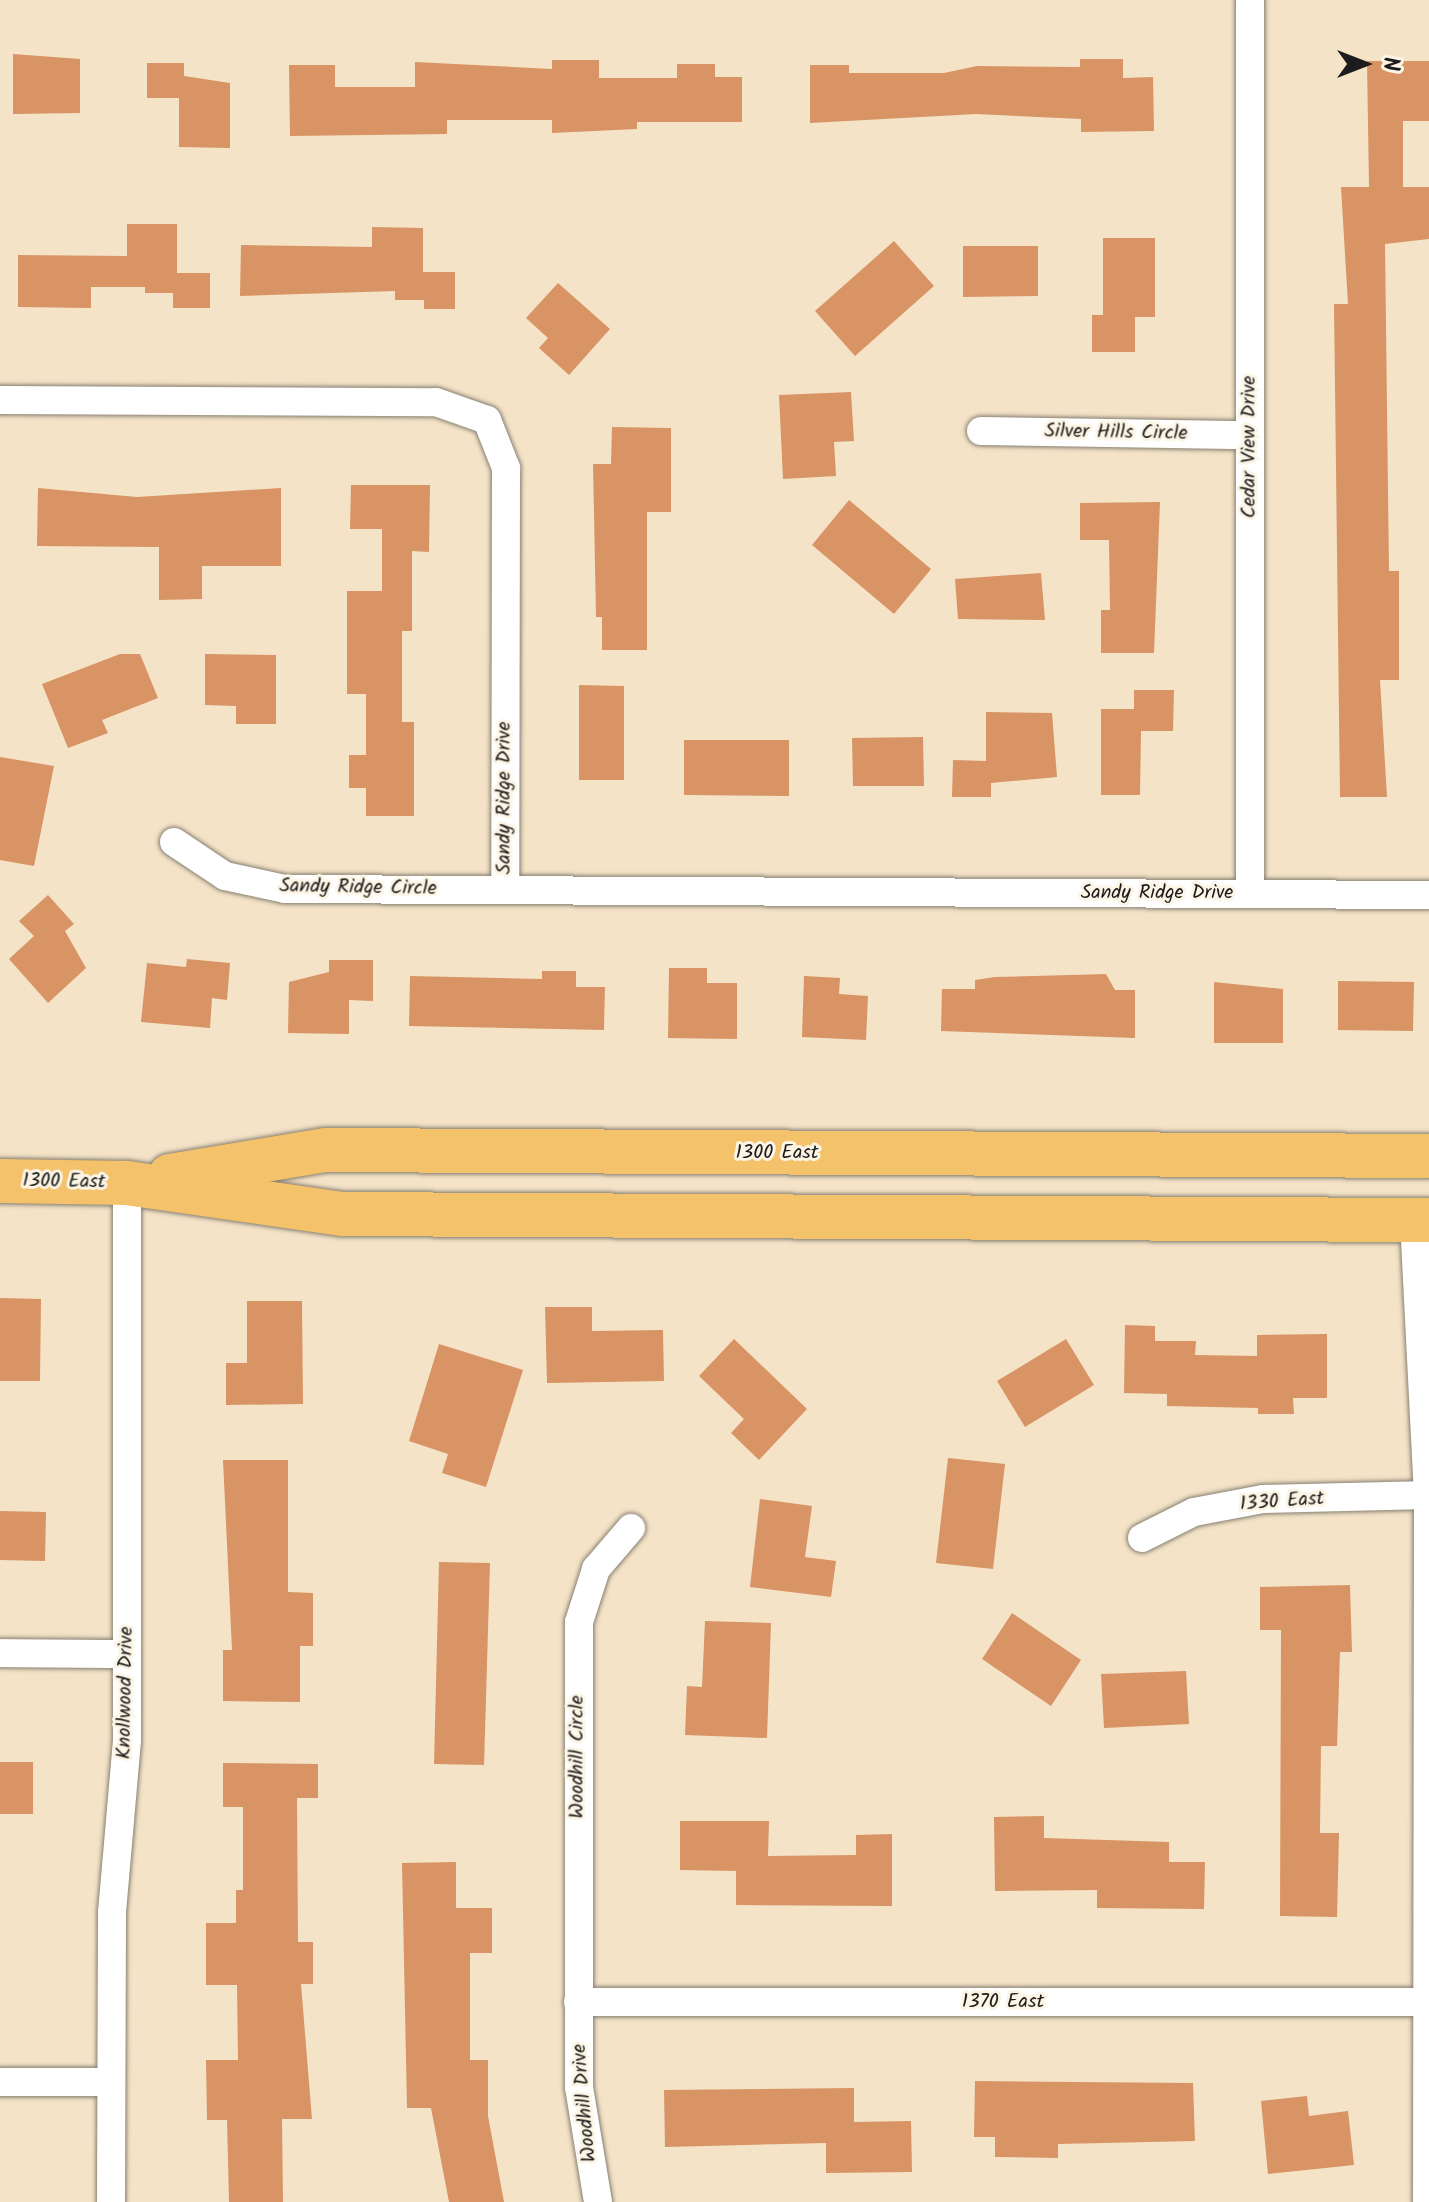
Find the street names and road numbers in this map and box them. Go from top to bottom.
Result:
street label: Cedar View Drive [1238,376,1262,518]
street label: Silver Hills Circle [1044,420,1188,446]
street label: Sandy Ridge Drive [493,722,517,874]
street label: Sandy Ridge Circle [279,875,437,901]
street label: Sandy Ridge Drive [1081,881,1233,905]
street label: 1300 East [735,1141,819,1165]
street label: 1300 East [22,1169,106,1195]
street label: 1330 East [1239,1487,1325,1517]
street label: Knollwood Drive [113,1626,139,1760]
street label: Woodhill Circle [566,1695,590,1819]
street label: 1370 East [962,1990,1044,2014]
street label: Woodhill Drive [568,2043,602,2163]

